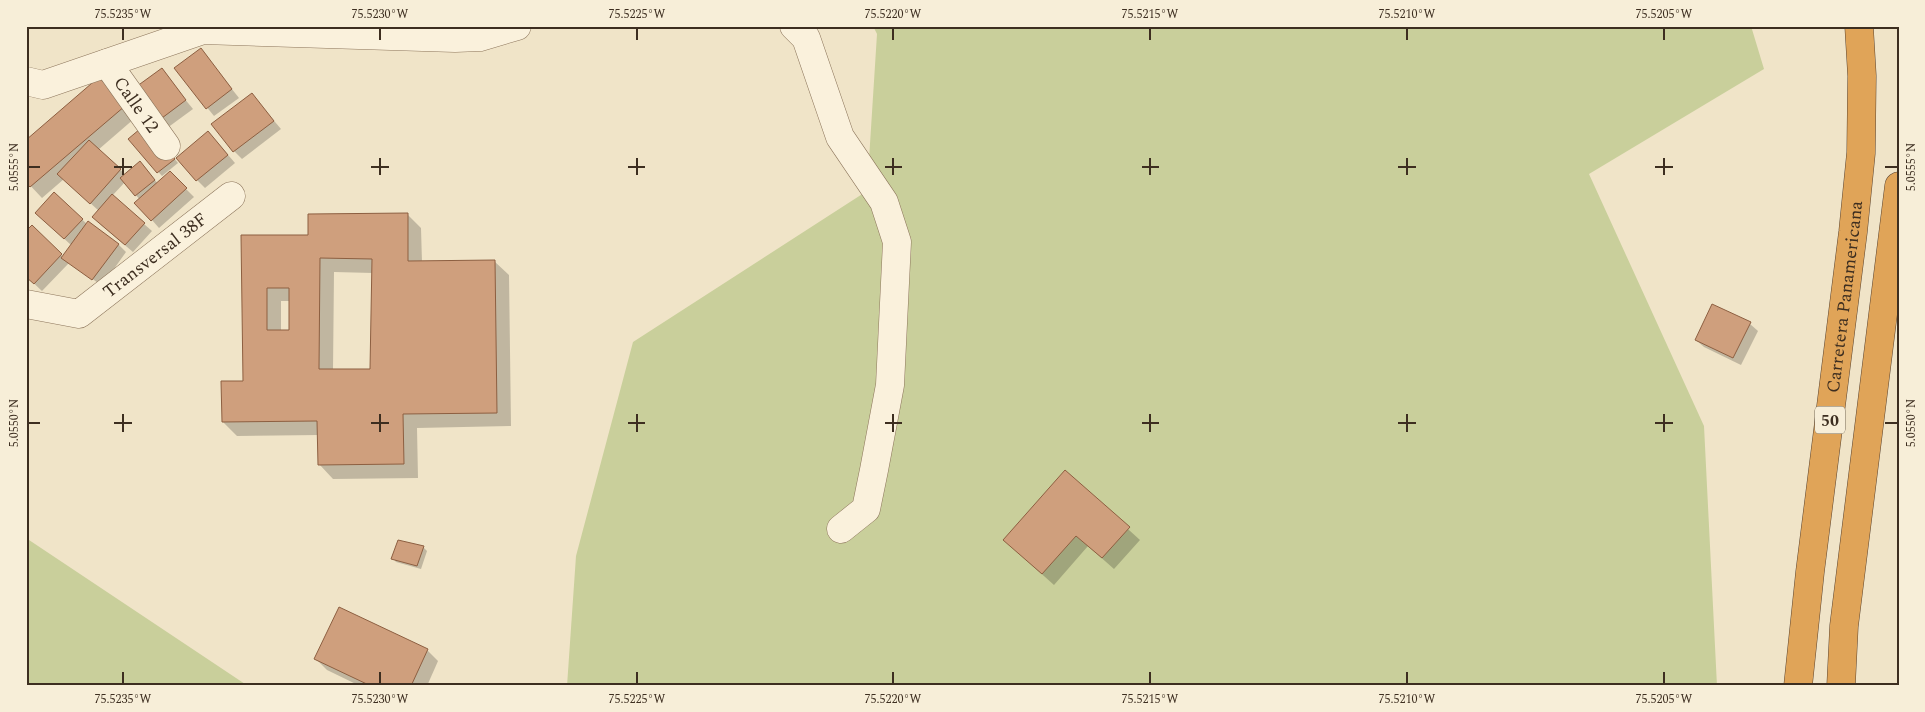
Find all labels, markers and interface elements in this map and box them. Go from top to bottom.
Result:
text: 75.5235°W [95,5,152,24]
text: 75.5230°W [352,5,409,24]
text: 75.5225°W [609,5,666,24]
text: 75.5220°W [865,5,922,24]
text: 75.5215°W [1122,5,1179,24]
text: 75.5210°W [1379,5,1436,24]
text: 75.5205°W [1636,5,1693,24]
street label: Calle 12 [107,71,166,139]
text: 5.0555°N [5,143,24,191]
text: 5.0555°N [1902,143,1921,191]
street label: Carretera Panamericana [1820,199,1870,395]
street label: Transversal 38F [97,206,213,305]
text: 5.0550°N [5,399,24,447]
text: 5.0550°N [1902,399,1921,447]
road number: 50 [1815,406,1845,434]
text: 75.5235°W [95,690,152,709]
text: 75.5230°W [352,690,409,709]
text: 75.5225°W [609,690,666,709]
text: 75.5220°W [865,690,922,709]
text: 75.5215°W [1122,690,1179,709]
text: 75.5210°W [1379,690,1436,709]
text: 75.5205°W [1636,690,1693,709]

